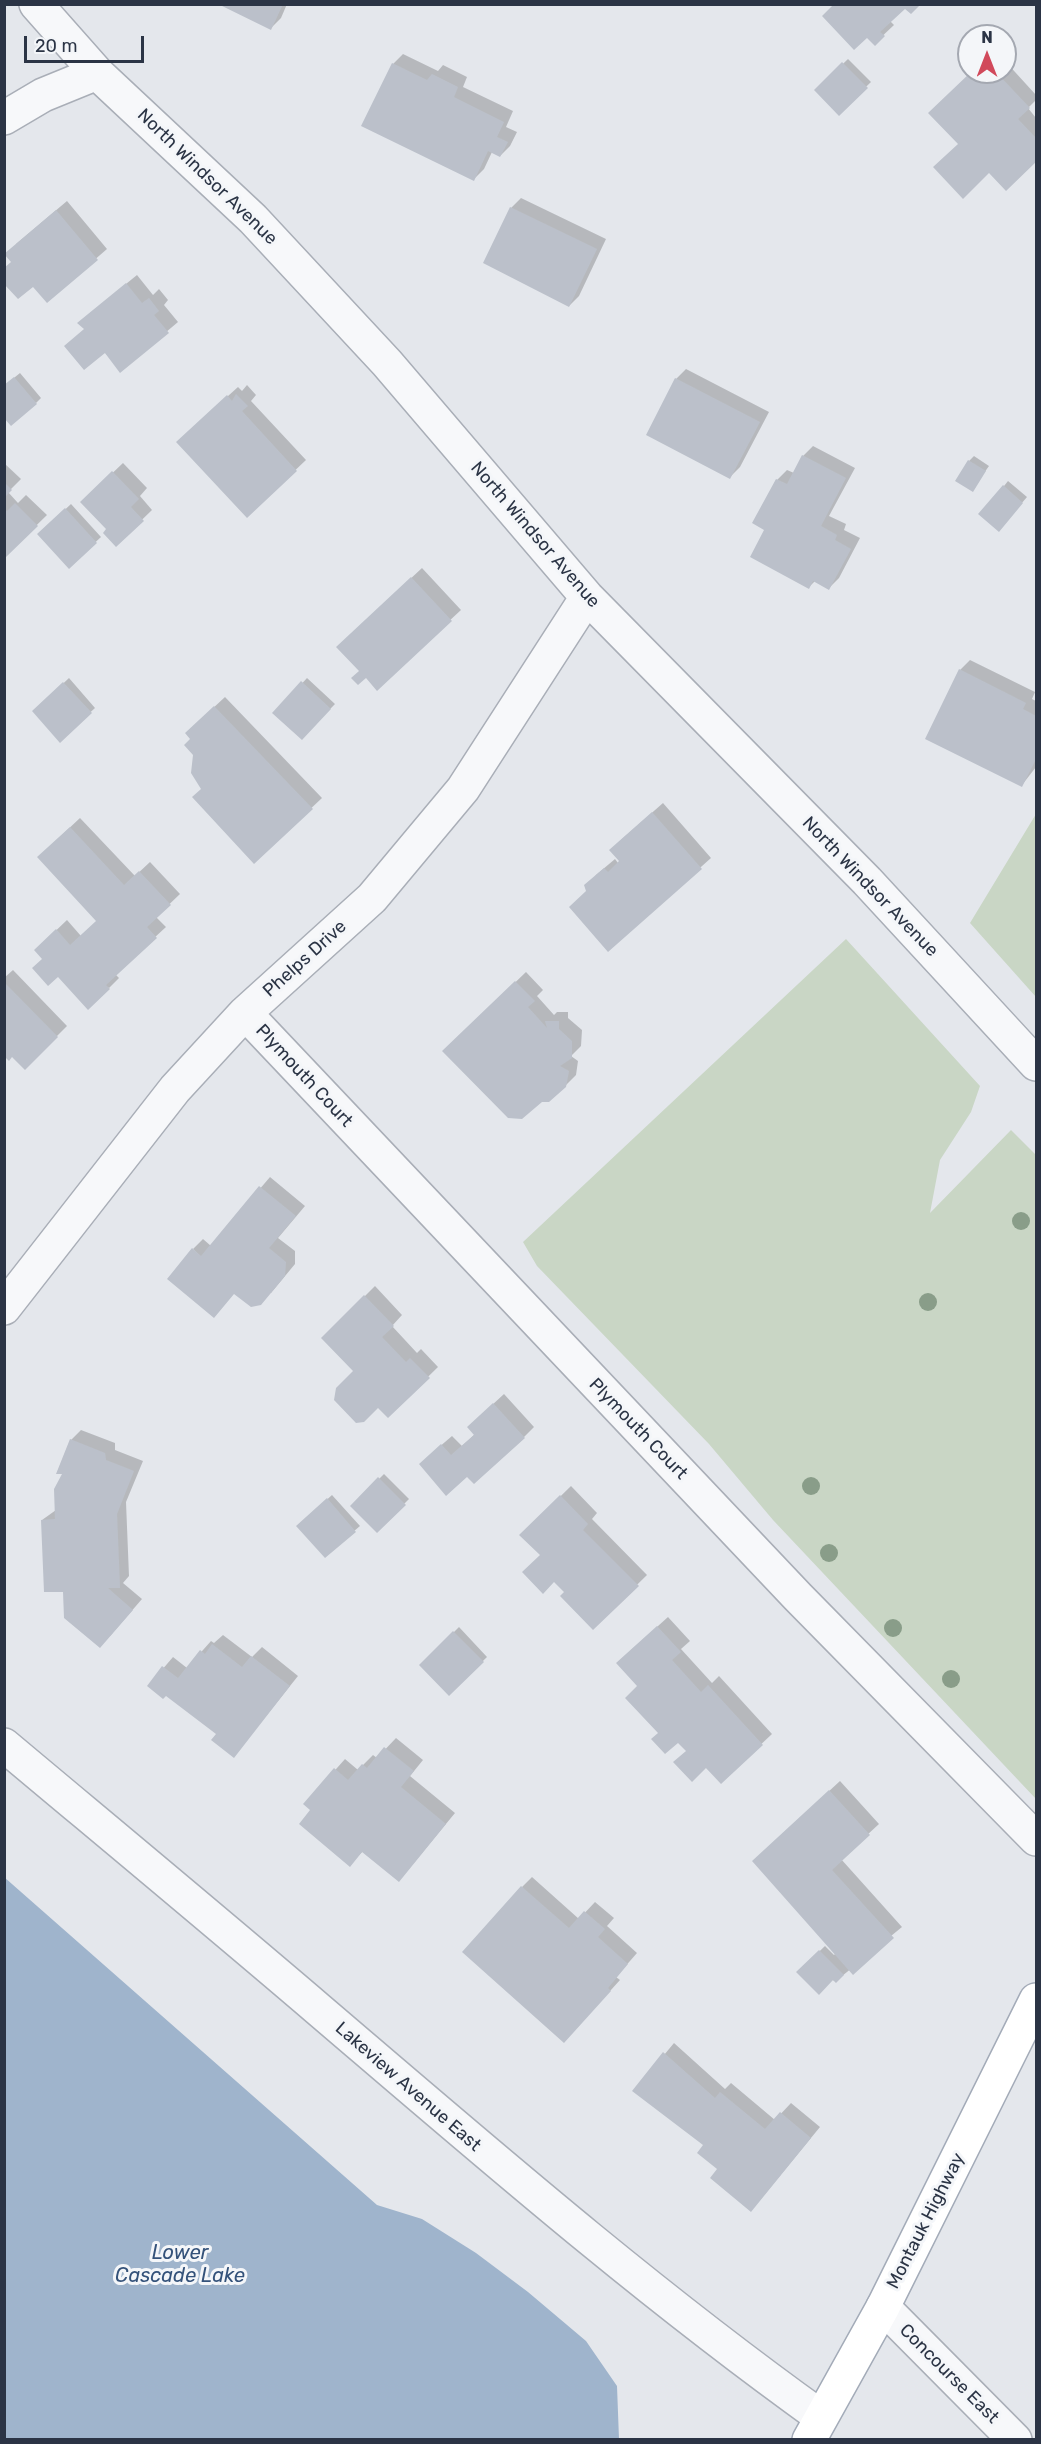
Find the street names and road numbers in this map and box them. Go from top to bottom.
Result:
street label: North Windsor Avenue [132,105,282,249]
street label: North Windsor Avenue [466,458,604,612]
street label: North Windsor Avenue [798,812,942,962]
street label: Phelps Drive [259,916,351,1002]
street label: Plymouth Court [251,1020,357,1132]
street label: Plymouth Court [584,1374,692,1484]
street label: Lakeview Avenue East [331,2018,485,2156]
street label: Montauk Highway [882,2149,970,2293]
street label: Concourse East [895,2320,1003,2428]

